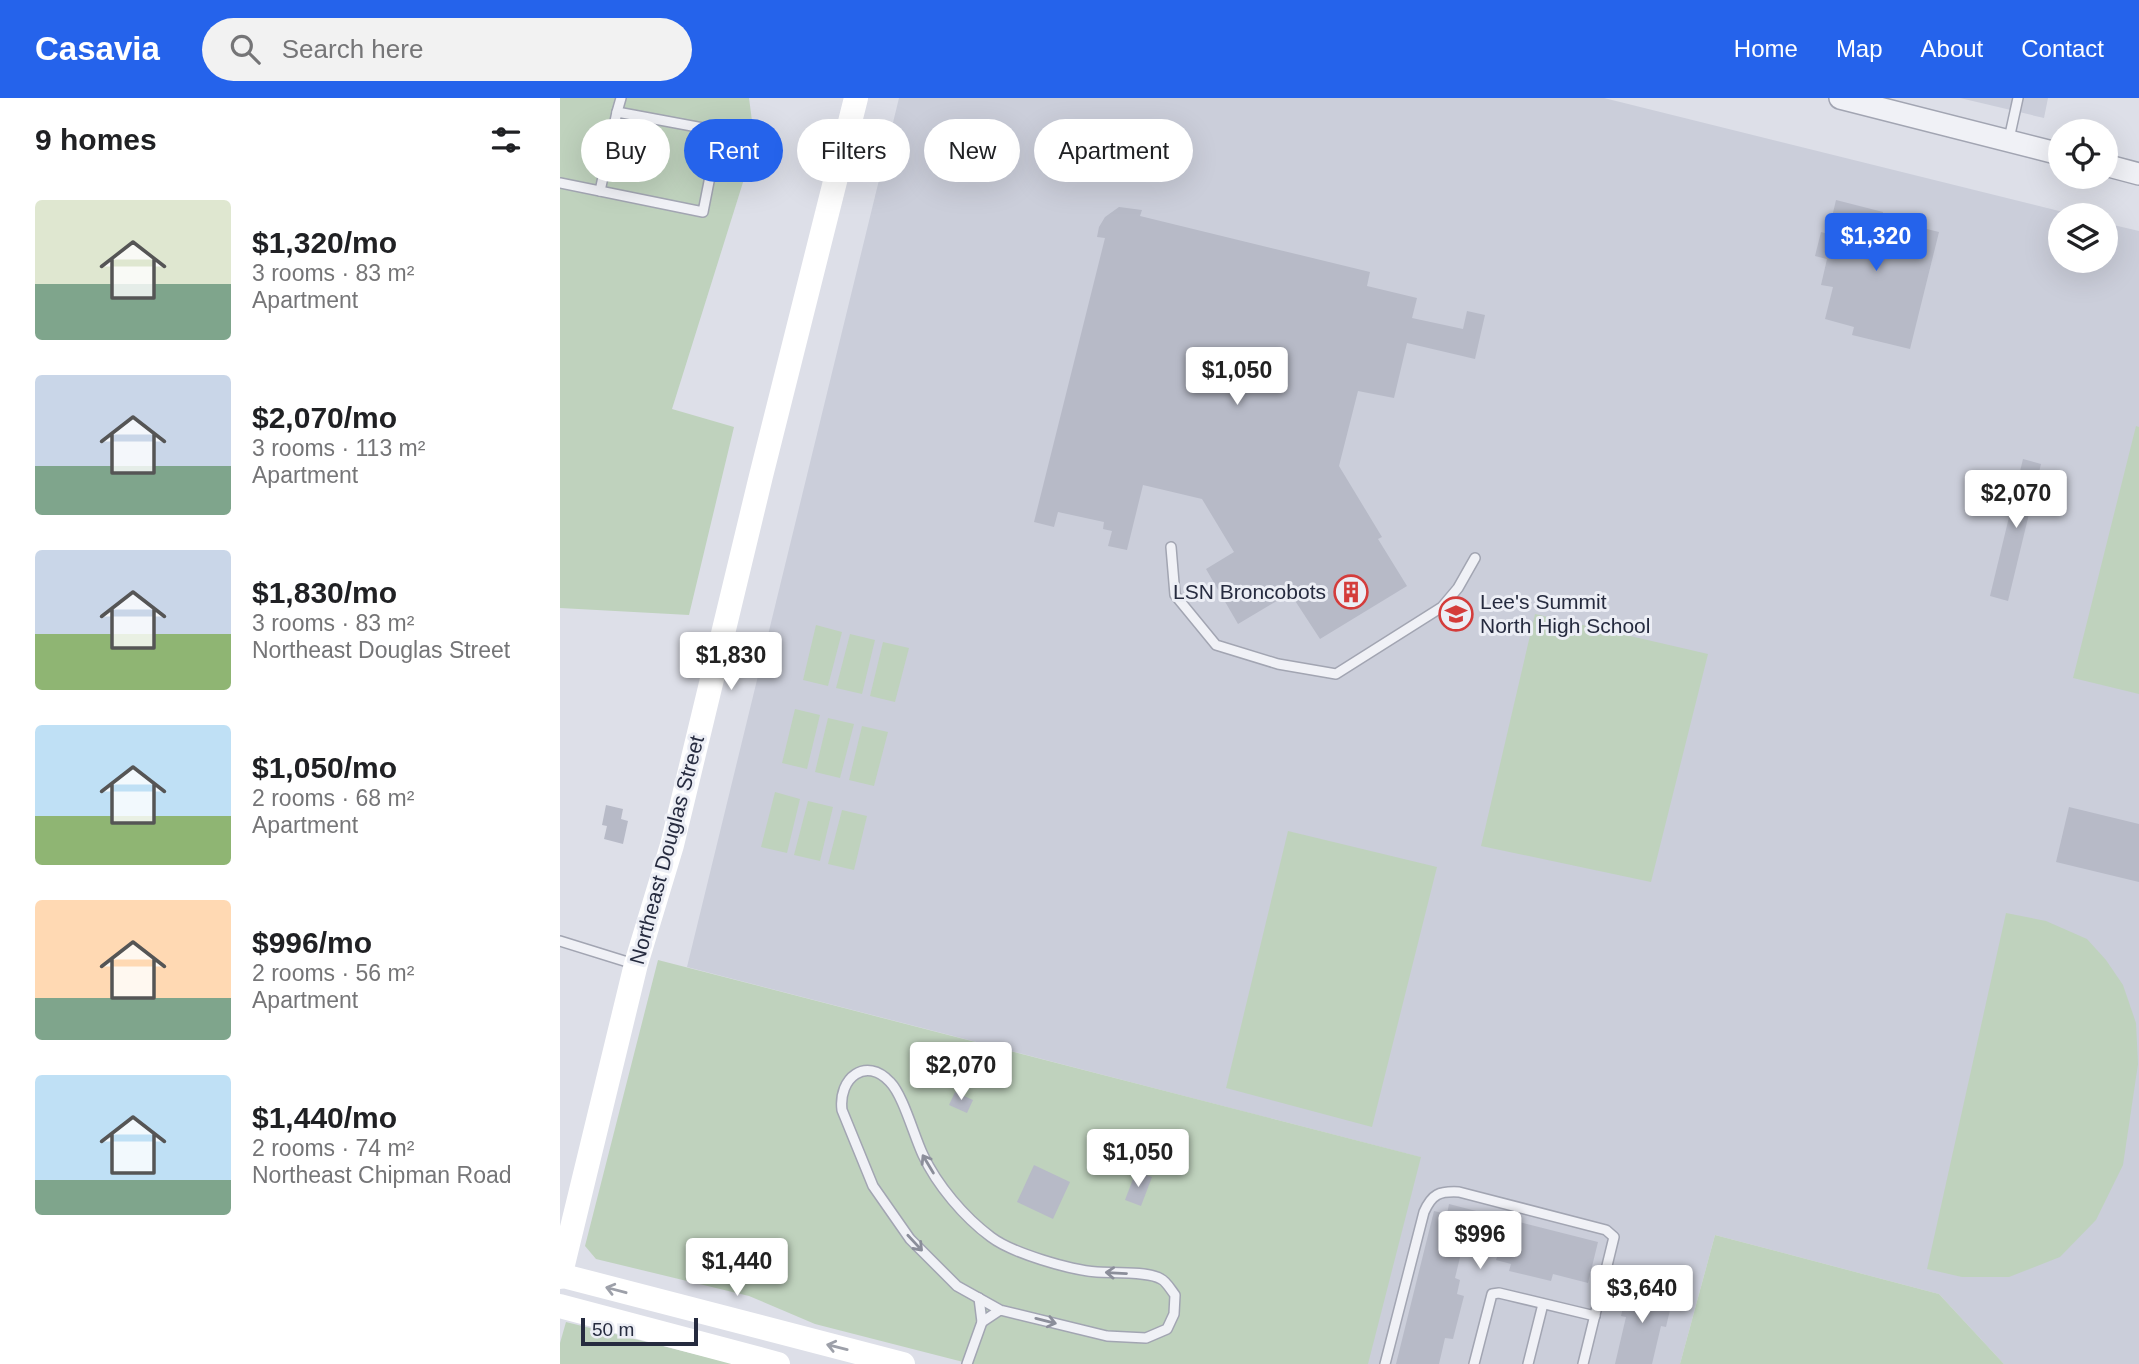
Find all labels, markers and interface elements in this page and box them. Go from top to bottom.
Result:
search box [202,18,692,81]
text: Casavia [35,30,160,67]
icon: search [226,30,264,68]
text: Search here [282,34,423,64]
text: Home [1734,35,1798,62]
text: Map [1836,35,1883,62]
text: About [1921,35,1983,62]
text: Contact [2021,35,2104,62]
chip: Buy [581,119,670,182]
chip: Rent [684,119,783,182]
chip: Filters [797,119,910,182]
chip: New [924,119,1020,182]
chip: Apartment [1034,119,1193,182]
map controls [2048,119,2118,273]
button: locate [2048,119,2118,189]
icon: filters [487,121,525,159]
text: 9 homes [35,123,157,156]
button: layers [2048,203,2118,273]
pin: $1,320 [1819,214,1933,273]
text: $1,320 [1841,223,1911,249]
text: $1,320/mo [252,226,397,259]
icon: home [91,228,175,312]
text: 3 rooms · 83 m² [252,260,414,286]
text: Apartment [252,287,358,313]
pin: $1,050 [1180,348,1294,407]
text: $1,050 [1202,357,1272,383]
text: $2,070/mo [252,401,397,434]
icon: home [91,403,175,487]
text: 3 rooms · 113 m² [252,435,425,461]
text: Apartment [252,462,358,488]
pin: $2,070 [1959,470,2073,530]
text: $2,070 [1981,480,2051,506]
building icon: LSN Broncobots [1332,573,1370,611]
text: $1,830/mo [252,576,397,609]
icon: home [91,578,175,662]
place label: LSN Broncobots [1173,580,1326,603]
place label: Lee's Summit North High School [1480,590,1650,637]
school or university icon: Lee's Summit North High School [1437,595,1475,633]
text: 3 rooms · 83 m² [252,610,414,636]
pin: $1,830 [674,632,788,692]
text: Northeast Douglas Street [252,637,510,663]
text: $1,830 [696,642,766,668]
street label: Northeast Douglas Street [625,733,708,967]
text: $1,050/mo [252,751,397,784]
icon: home [91,753,175,837]
text: 2 rooms · 68 m² [252,785,414,811]
text: Apartment [252,812,358,838]
text: $996/mo [252,926,372,959]
icon: home [91,928,175,1012]
text: 2 rooms · 56 m² [252,960,414,986]
text: Apartment [252,987,358,1013]
pin: $2,070 [904,1042,1018,1102]
text: $2,070 [926,1052,996,1078]
text: $1,440/mo [252,1101,397,1134]
icon: home [91,1103,175,1187]
pin: $1,050 [1081,1130,1195,1189]
text: 2 rooms · 74 m² [252,1135,414,1161]
text: $1,050 [1103,1139,1173,1165]
one-way arrow [921,1155,935,1175]
text: Northeast Chipman Road [252,1162,512,1188]
pin: $996 [1439,1212,1521,1271]
text: $996 [1454,1221,1506,1247]
one-way arrow [907,1234,923,1252]
pin: $1,440 [680,1238,794,1298]
text: $1,440 [702,1248,772,1274]
one-way arrow [1104,1266,1127,1279]
pin: $3,640 [1585,1266,1699,1325]
text: $3,640 [1607,1275,1677,1301]
one-way arrow [606,1283,628,1296]
scale bar [581,1315,698,1347]
one-way arrow [1034,1315,1057,1328]
text: 50 m [592,1319,634,1340]
one-way arrow [826,1340,849,1353]

